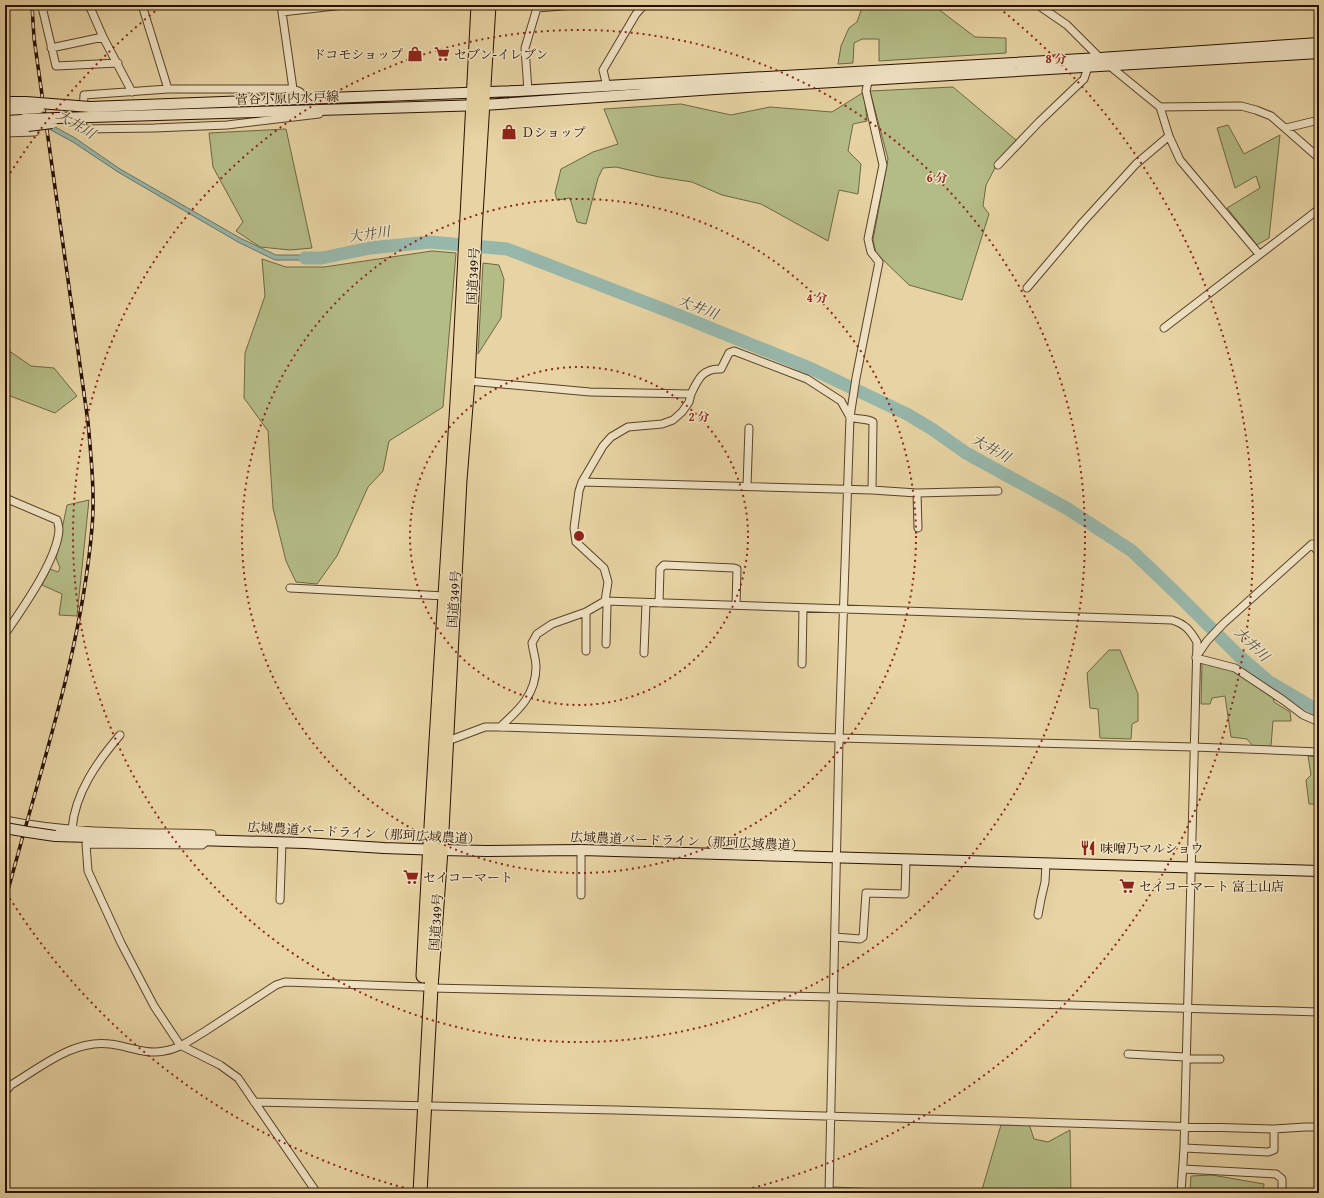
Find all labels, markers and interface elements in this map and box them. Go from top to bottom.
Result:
place label: ドコモショップ [313,45,403,64]
shop icon: ドコモショップ [406,45,424,63]
supermarket icon: セブン-イレブン [433,45,451,63]
place label: セブン-イレブン [454,45,548,64]
text: 8 分 [1046,50,1066,67]
street label: 菅谷小原内水戸線 [235,87,339,109]
water label: 大井川 [53,105,101,144]
shop icon: Ｄショップ [500,123,518,141]
place label: Ｄショップ [521,123,586,142]
text: 6 分 [927,169,947,186]
water label: 大井川 [347,221,393,247]
street label: 国道349号 [462,247,484,305]
text: 4 分 [807,289,827,306]
water label: 大井川 [675,290,723,325]
text: 2 分 [689,408,709,425]
water label: 大井川 [968,429,1016,468]
centre of rings [572,529,586,543]
street label: 国道349号 [443,570,465,628]
water label: 大井川 [1230,622,1275,667]
street label: 広域農道バードライン（那珂広域農道） [247,817,481,849]
street label: 広域農道バードライン（那珂広域農道） [570,827,804,855]
restaurant icon: 味噌乃マルショウ [1079,839,1097,857]
place label: 味噌乃マルショウ [1100,839,1203,858]
supermarket icon: セイコーマート [402,868,420,886]
place label: セイコーマート [423,868,513,887]
supermarket icon: セイコーマート 富士山店 [1118,877,1136,895]
place label: セイコーマート 富士山店 [1139,877,1284,896]
street label: 国道349号 [425,893,447,951]

